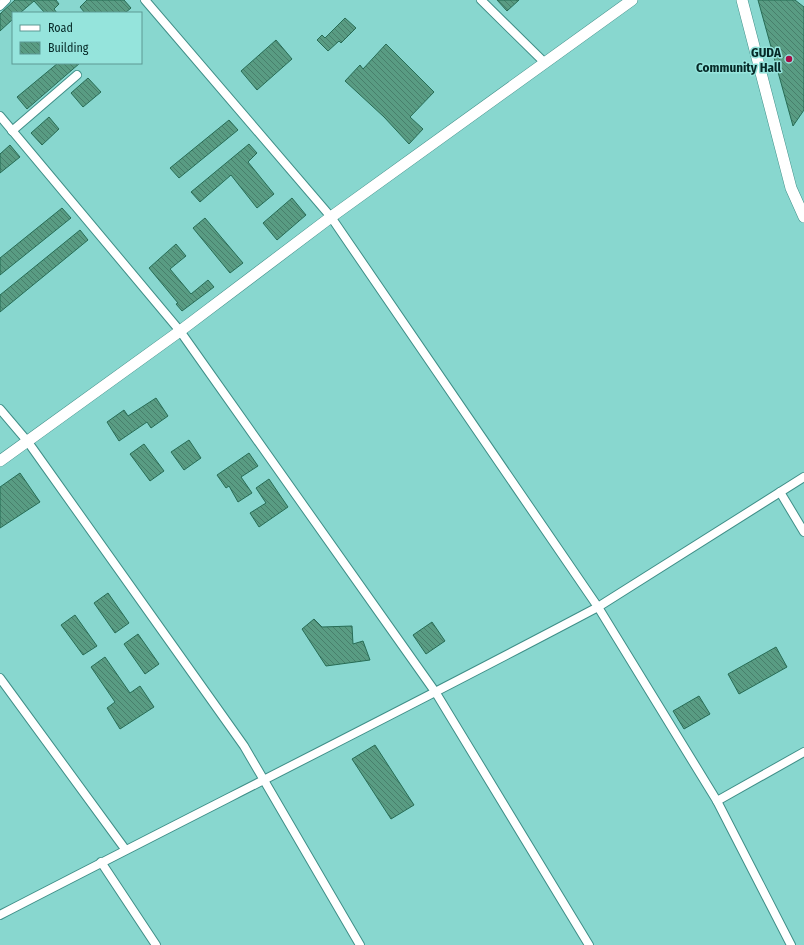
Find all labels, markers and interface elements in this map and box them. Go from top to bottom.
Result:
legend [12,12,142,64]
text: Road [48,21,73,35]
text: Building [48,41,89,55]
place label: GUDA Community Hall [696,45,782,75]
marker: GUDA Community Hall [784,54,794,64]

